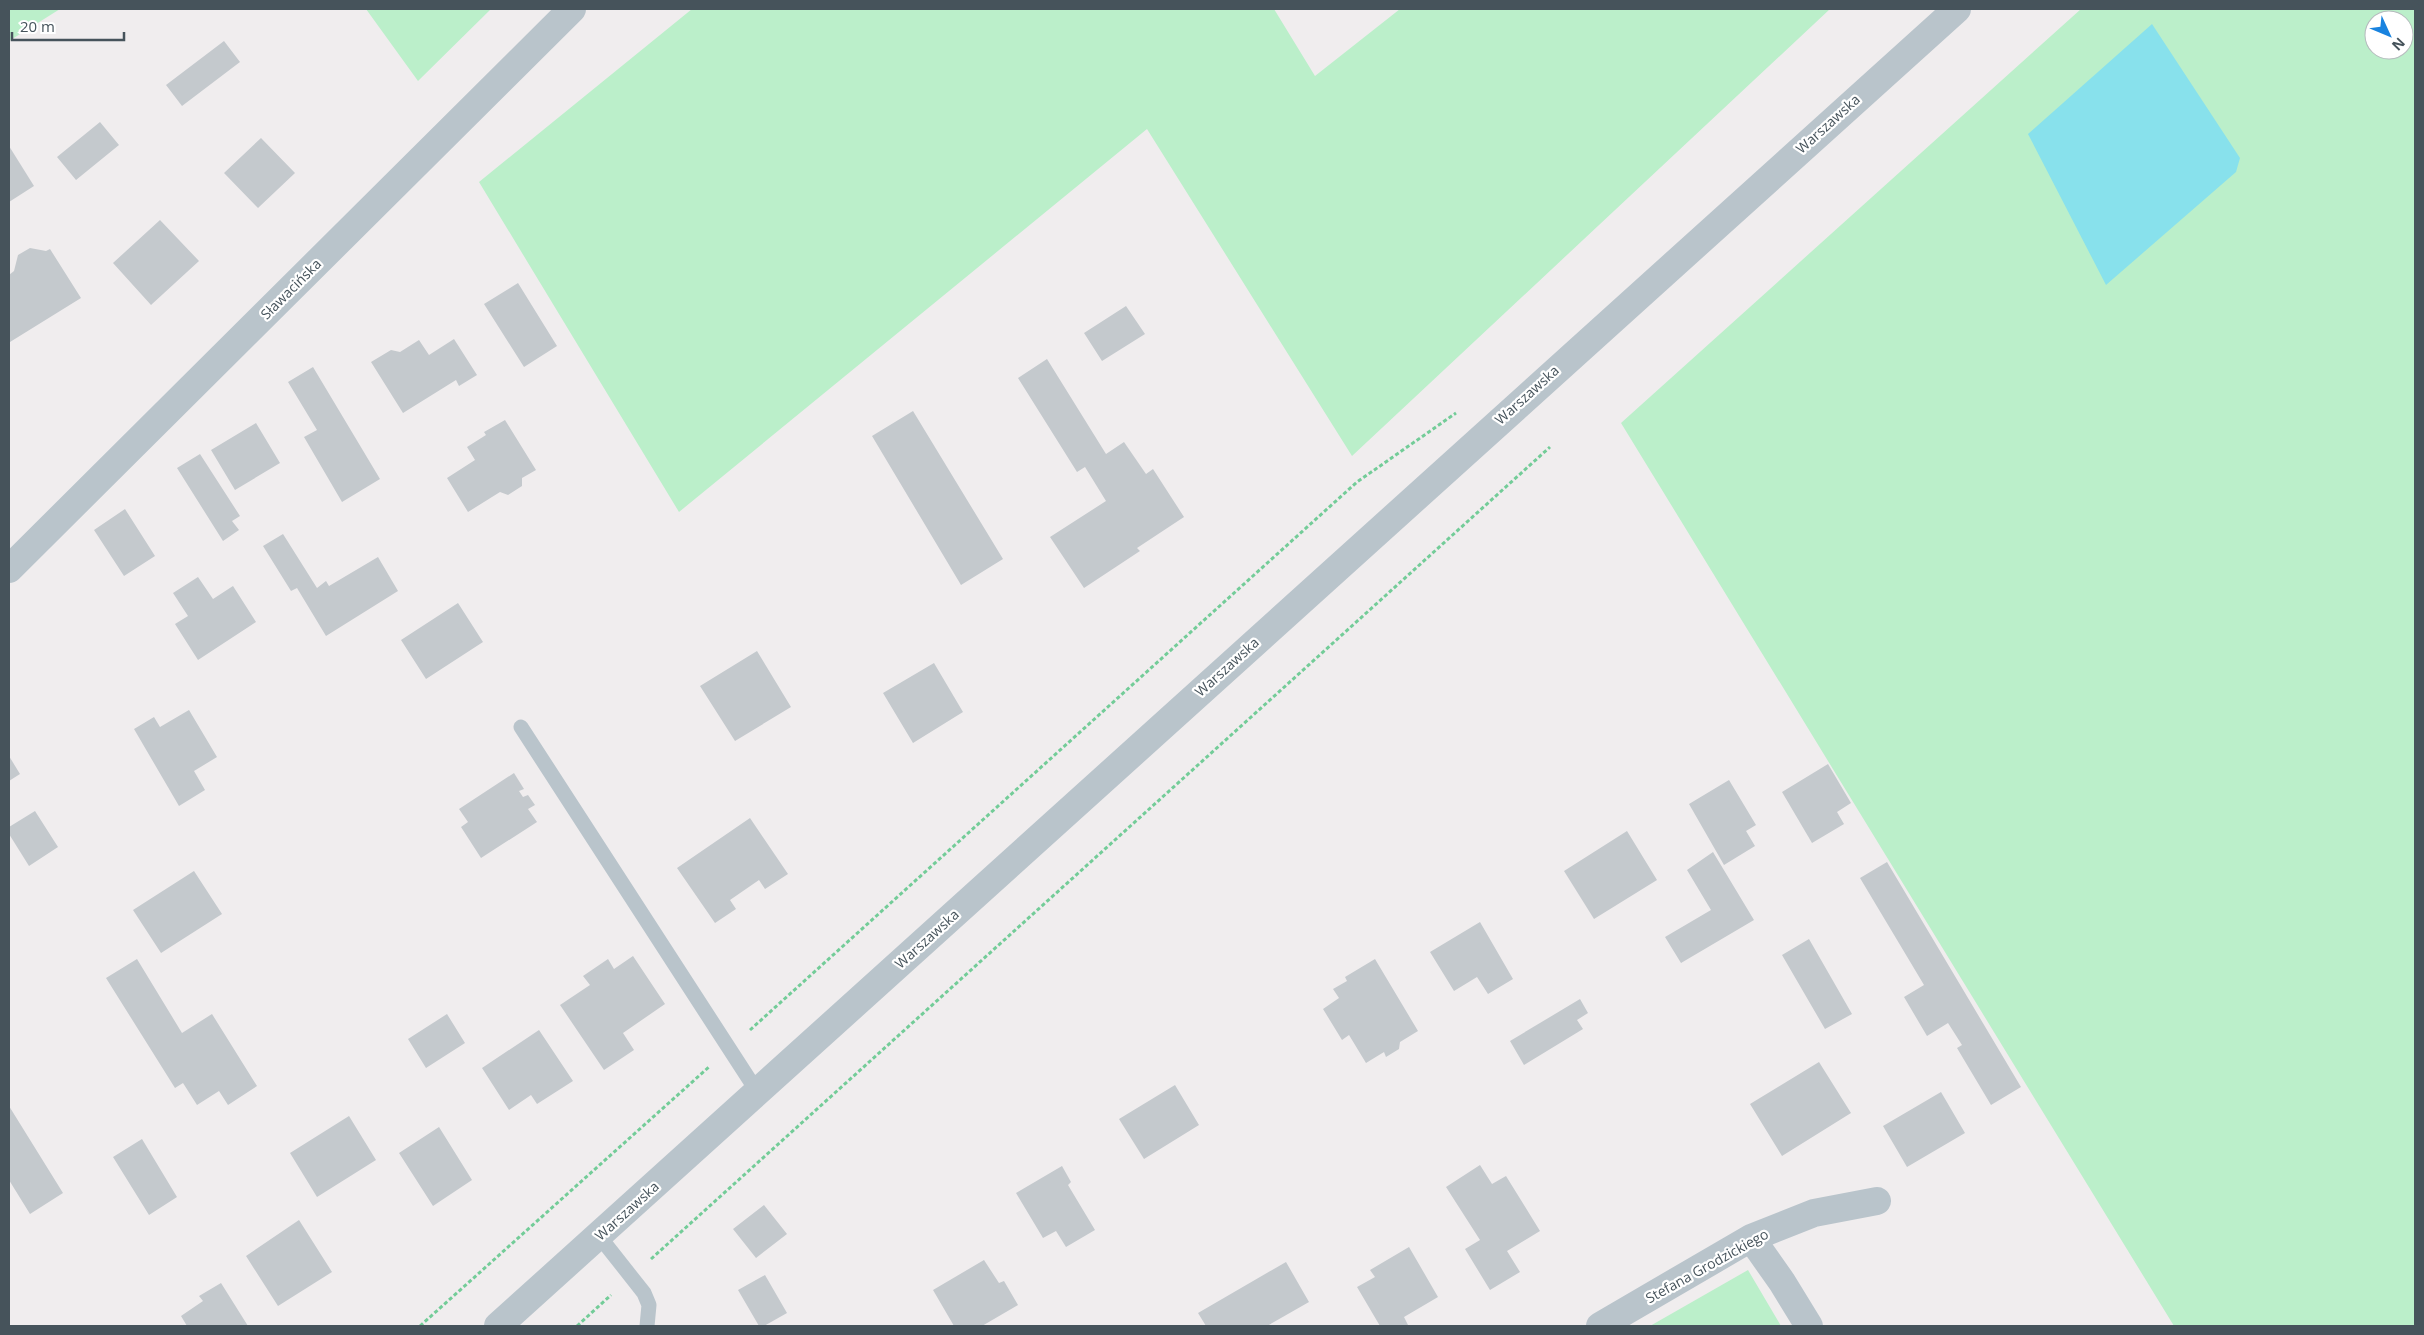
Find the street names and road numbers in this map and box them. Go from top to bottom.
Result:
street label: Warszawska [1792,90,1864,157]
street label: Sławacińska [256,254,325,323]
street label: Warszawska [1491,361,1563,428]
street label: Warszawska [1191,633,1263,700]
street label: Warszawska [891,905,963,972]
street label: Warszawska [591,1177,663,1244]
street label: Stefana Grodzickiego [1642,1224,1771,1307]

